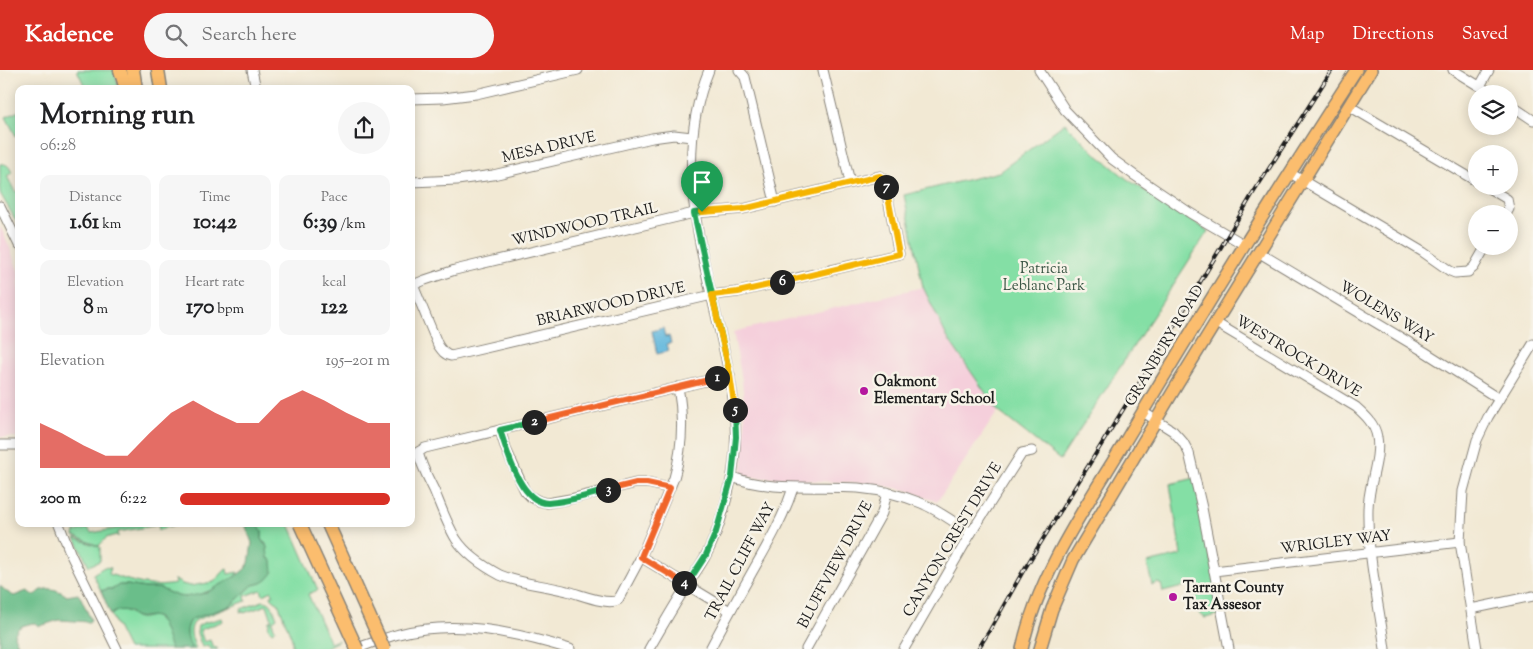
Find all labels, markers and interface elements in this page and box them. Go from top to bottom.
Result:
search box [144,13,494,58]
text: Kadence [25,18,114,52]
icon: search [162,21,190,49]
text: Search here [202,22,297,49]
text: Map [1290,22,1325,48]
text: Directions [1353,22,1434,48]
text: Saved [1462,22,1508,48]
map controls [1468,85,1518,255]
button: layers [1468,85,1518,135]
text: Morning run [40,96,195,136]
button: share [338,102,390,154]
street label: MESA DRIVE [500,127,598,169]
text: 06:28 [40,135,76,158]
button: + [1468,145,1518,195]
pin [681,161,723,212]
icon: arrive [688,168,716,196]
pin: 7 [874,174,898,200]
text: 7 [883,177,890,197]
text: Distance [69,188,122,208]
text: Time [199,188,231,208]
text: Pace [321,188,348,208]
street label: WINDWOOD TRAIL [510,198,660,252]
button: − [1468,205,1518,255]
text: 1.61 [70,208,99,238]
text: 10:42 [193,208,237,238]
text: 6:39 [303,208,337,238]
text: km [99,215,121,235]
text: /km [337,215,366,235]
park label: Patricia Leblanc Park [1003,259,1085,297]
pin: 6 [770,270,794,294]
text: 6 [779,272,786,292]
text: Elevation [67,273,124,293]
text: Heart rate [185,273,245,293]
text: kcal [322,273,346,293]
street label: WOLENS WAY [1335,277,1437,350]
street label: BRIARWOOD DRIVE [535,278,687,332]
street label: GRANBURY ROAD [1120,281,1210,411]
text: 8 [83,293,94,323]
text: 170 [186,293,214,323]
text: 122 [321,293,348,323]
text: m [94,300,108,320]
text: bpm [214,300,244,320]
street label: WESTROCK DRIVE [1231,311,1365,403]
text: Elevation [40,350,105,373]
text: 195–201 m [326,350,390,373]
pin: 1 [704,366,730,390]
text: 1 [715,368,720,388]
place label: Oakmont Elementary School [874,372,996,410]
marker: Oakmont Elementary School [858,385,870,397]
pin: 5 [722,398,748,422]
text: 5 [733,400,738,420]
pin: 2 [522,410,546,434]
text: 2 [531,412,538,432]
street label: CANYON CREST DRIVE [898,459,1008,621]
pin: 3 [596,478,620,502]
text: 3 [606,480,611,500]
text: 200 m [40,488,81,511]
text: 6:22 [120,488,147,511]
street label: BLUFFVIEW DRIVE [793,498,879,632]
street label: TRAIL CLIFF WAY [701,499,781,625]
street label: WRIGLEY WAY [1279,526,1393,560]
pin: 4 [672,570,696,596]
text: 4 [681,573,688,593]
place label: Tarrant County Tax Assesor [1183,578,1284,616]
marker: Tarrant County Tax Assesor [1167,591,1179,603]

